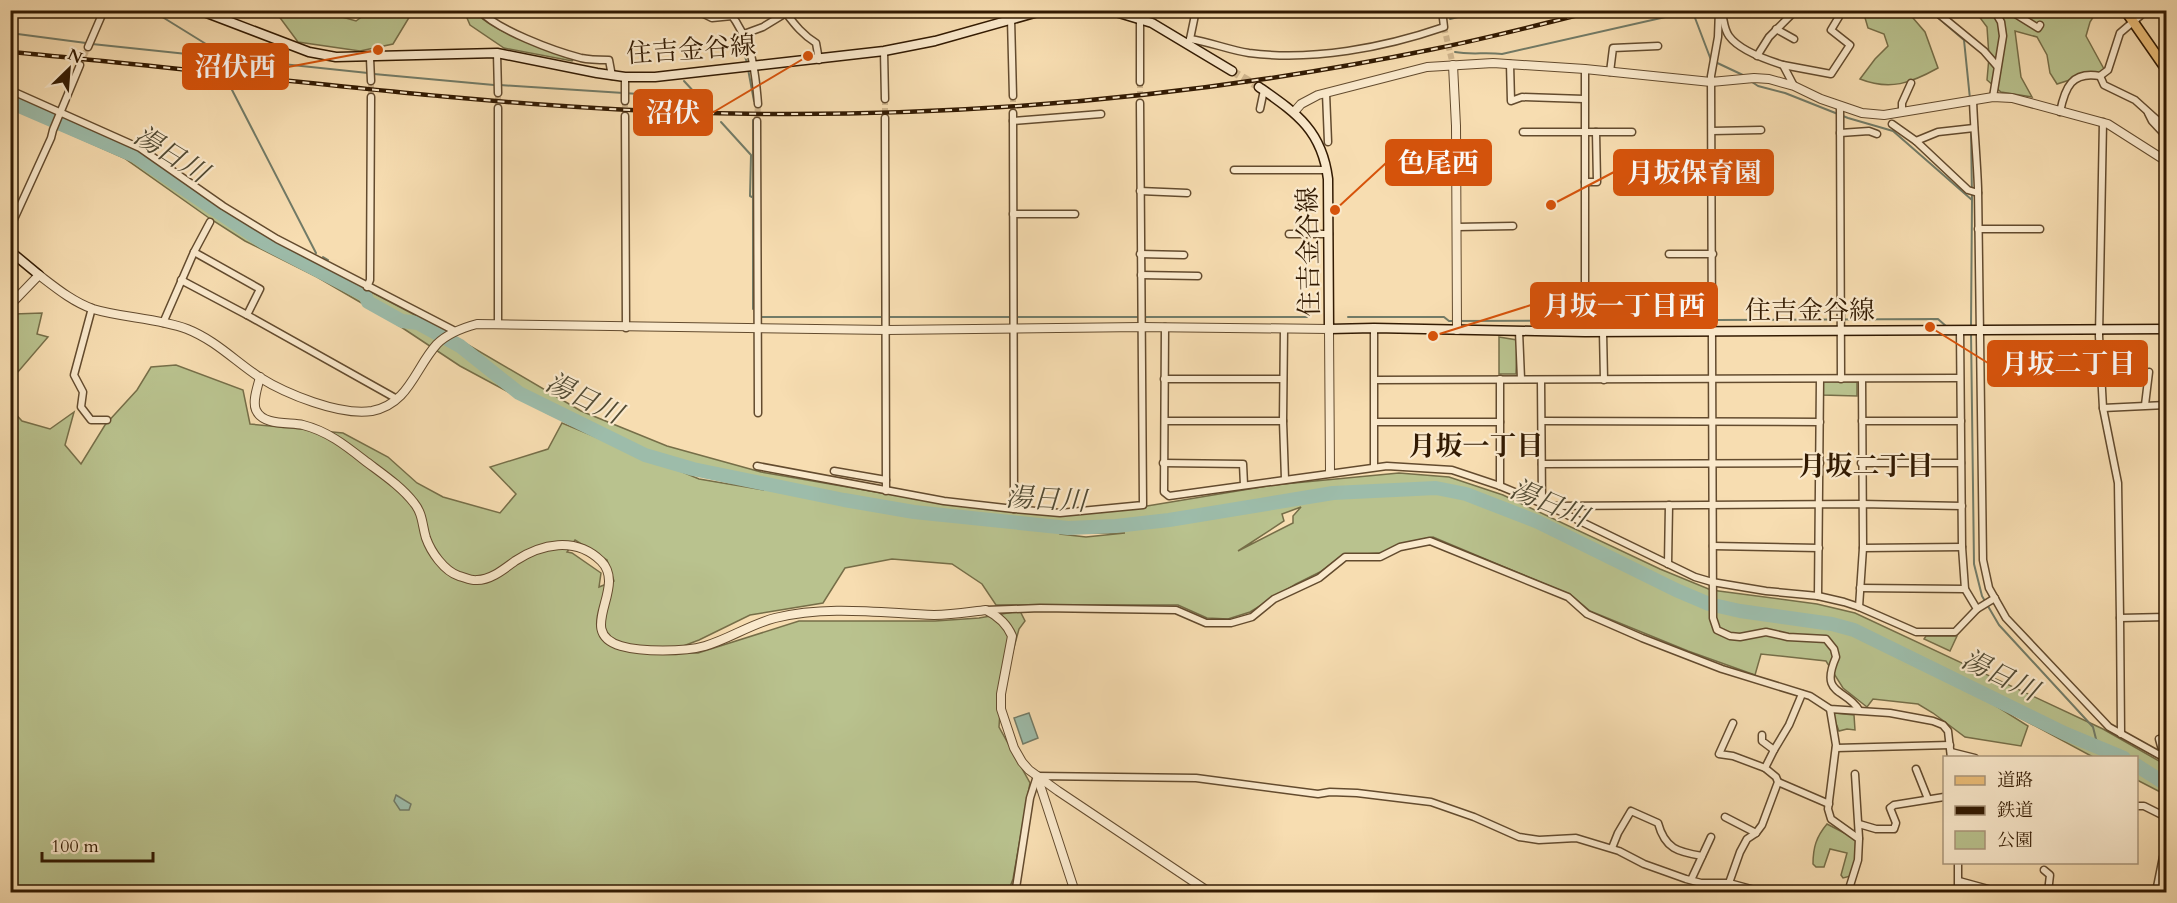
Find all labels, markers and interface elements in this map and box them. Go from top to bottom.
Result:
street label: 住吉金谷線 [625,28,757,71]
north arrow [39,39,99,99]
text: N [64,43,86,69]
callout: 沼伏西 [183,44,288,89]
text: 沼伏西 [195,49,276,86]
callout: 沼伏 [634,90,712,135]
text: 沼伏 [646,95,700,132]
water label: 湯日川 [127,117,217,193]
callout: 色尾西 [1386,140,1491,185]
text: 色尾西 [1398,145,1479,182]
callout: 月坂保育園 [1614,150,1773,195]
text: 月坂保育園 [1627,155,1762,192]
street label: 住吉金谷線 [1290,187,1327,317]
callout: 月坂一丁目西 [1531,283,1717,328]
text: 月坂一丁目西 [1543,288,1705,325]
street label: 住吉金谷線 [1745,293,1875,328]
callout: 月坂二丁目 [1988,341,2147,386]
text: 月坂二丁目 [2001,346,2136,383]
water label: 湯日川 [539,364,631,434]
district label: 月坂一丁目 [1409,428,1544,465]
district label: 月坂二丁目 [1799,448,1934,485]
water label: 湯日川 [1504,471,1596,537]
water label: 湯日川 [1005,479,1090,520]
water label: 湯日川 [1955,641,2047,711]
legend [1943,756,2138,864]
text: 道路 [1997,768,2033,793]
text: 鉄道 [1997,798,2033,823]
scale bar [42,825,153,863]
text: 公園 [1997,828,2033,853]
text: 100 m [51,834,99,859]

